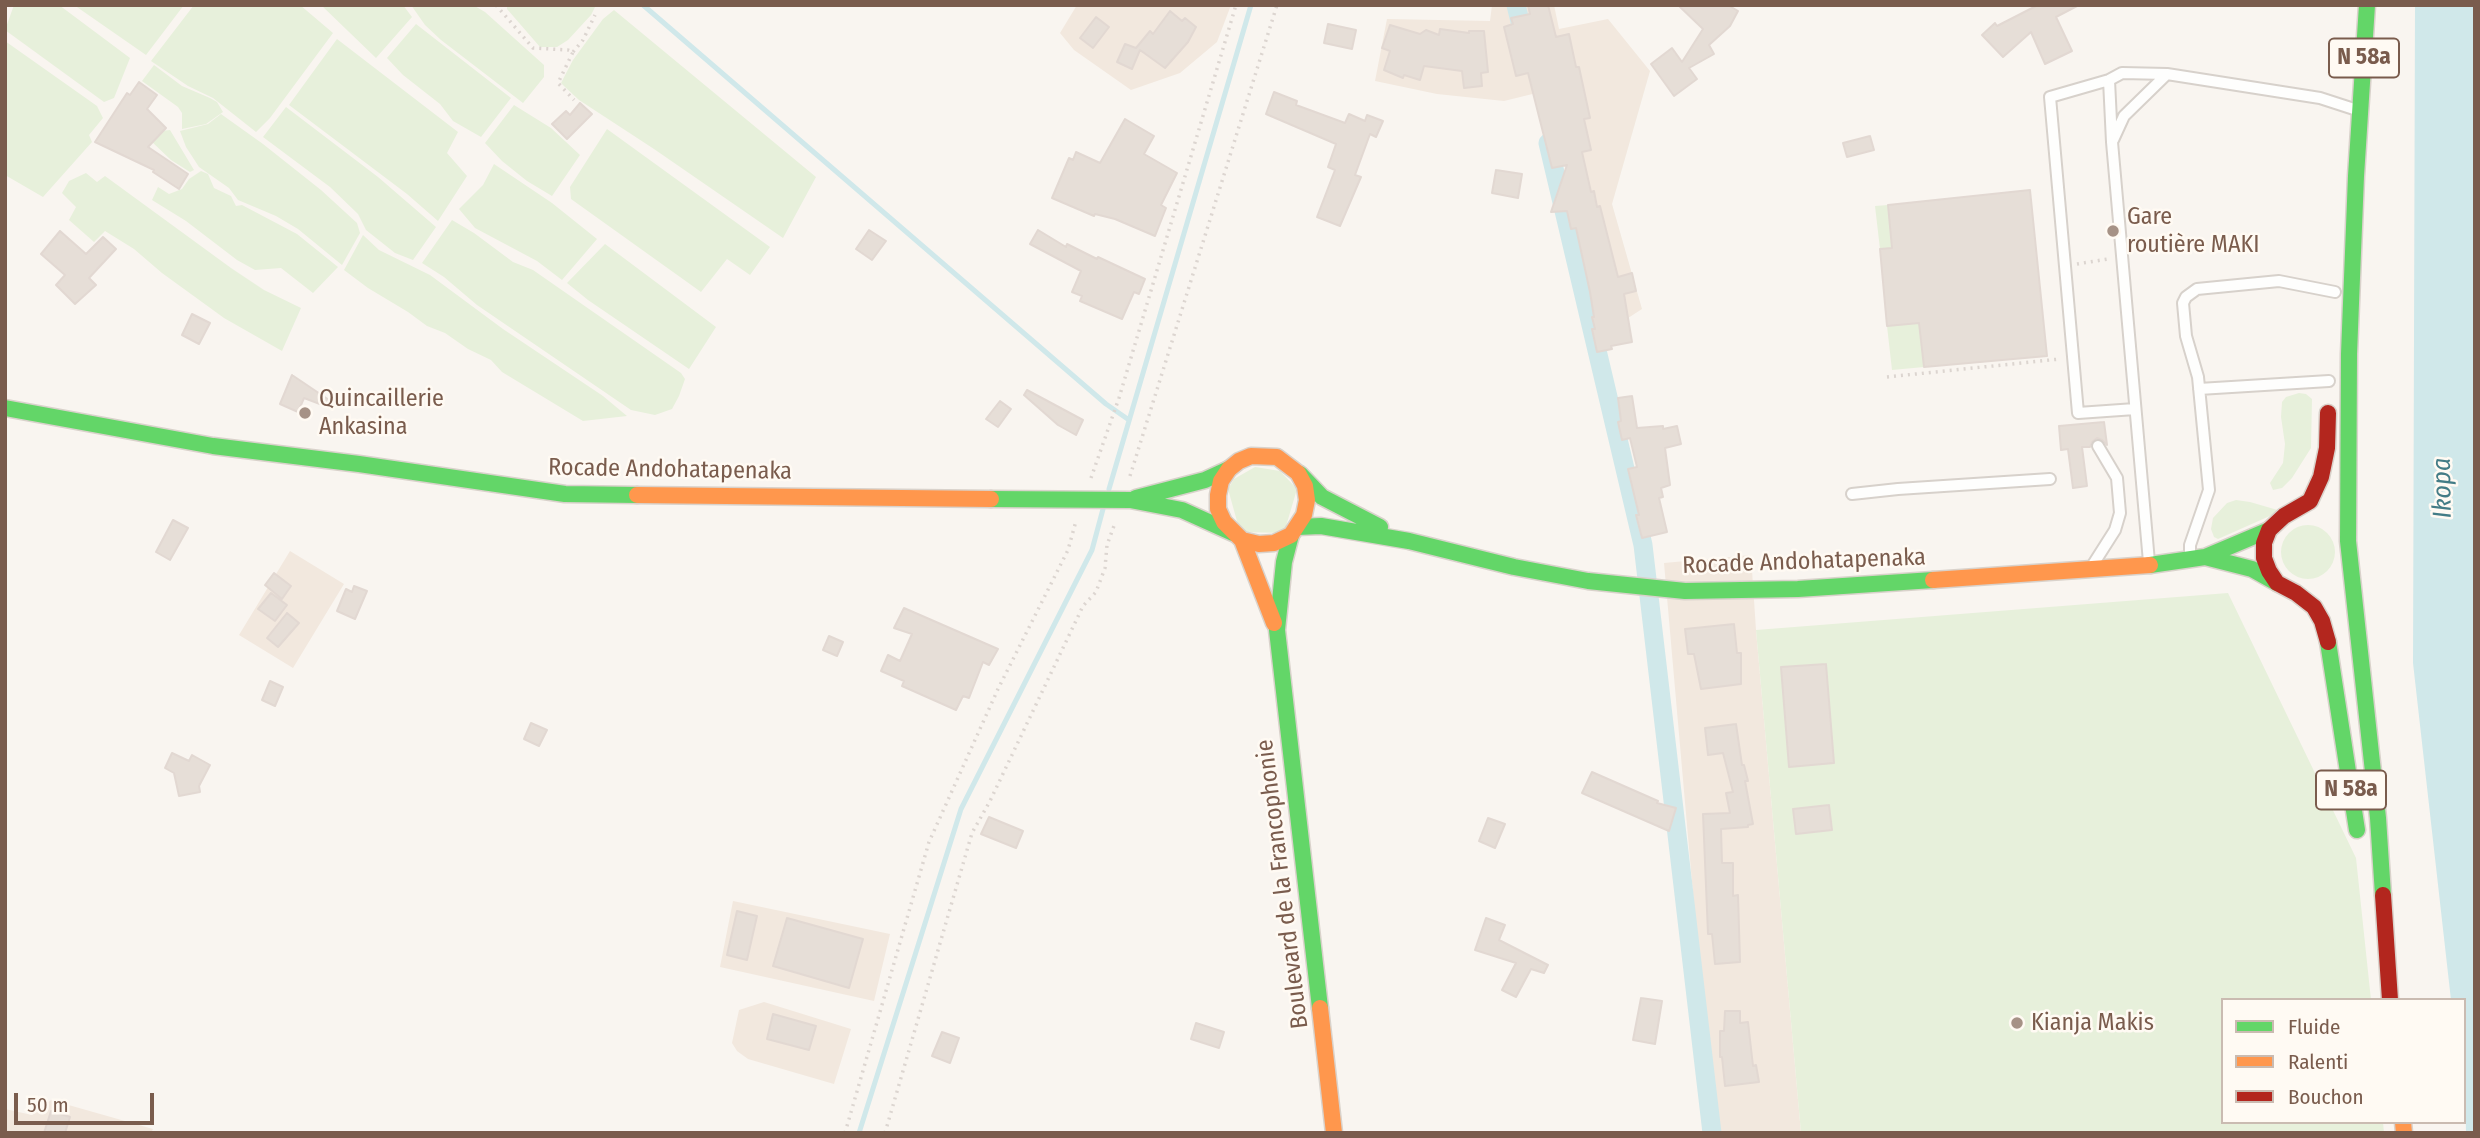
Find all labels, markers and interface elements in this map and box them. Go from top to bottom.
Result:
road number: N 58a [2329,39,2399,78]
place label: Gare routière MAKI [2127,203,2260,259]
marker: Gare routière MAKI [2105,223,2121,239]
place label: Quincaillerie Ankasina [319,385,444,441]
marker: Quincaillerie Ankasina [297,405,313,421]
street label: Rocade Andohatapenaka [548,453,792,487]
water label: Ikopa [2427,457,2459,519]
street label: Rocade Andohatapenaka [1682,543,1926,581]
street label: Boulevard de la Francophonie [1251,738,1315,1030]
road number: N 58a [2316,770,2386,810]
legend [2221,998,2466,1124]
place label: Kianja Makis [2031,1009,2154,1037]
text: Fluide [2288,1014,2340,1040]
marker: Kianja Makis [2009,1015,2025,1031]
text: Ralenti [2288,1049,2348,1075]
scale bar [18,1078,158,1122]
text: Bouchon [2288,1084,2364,1110]
text: 50 m [27,1092,69,1118]

